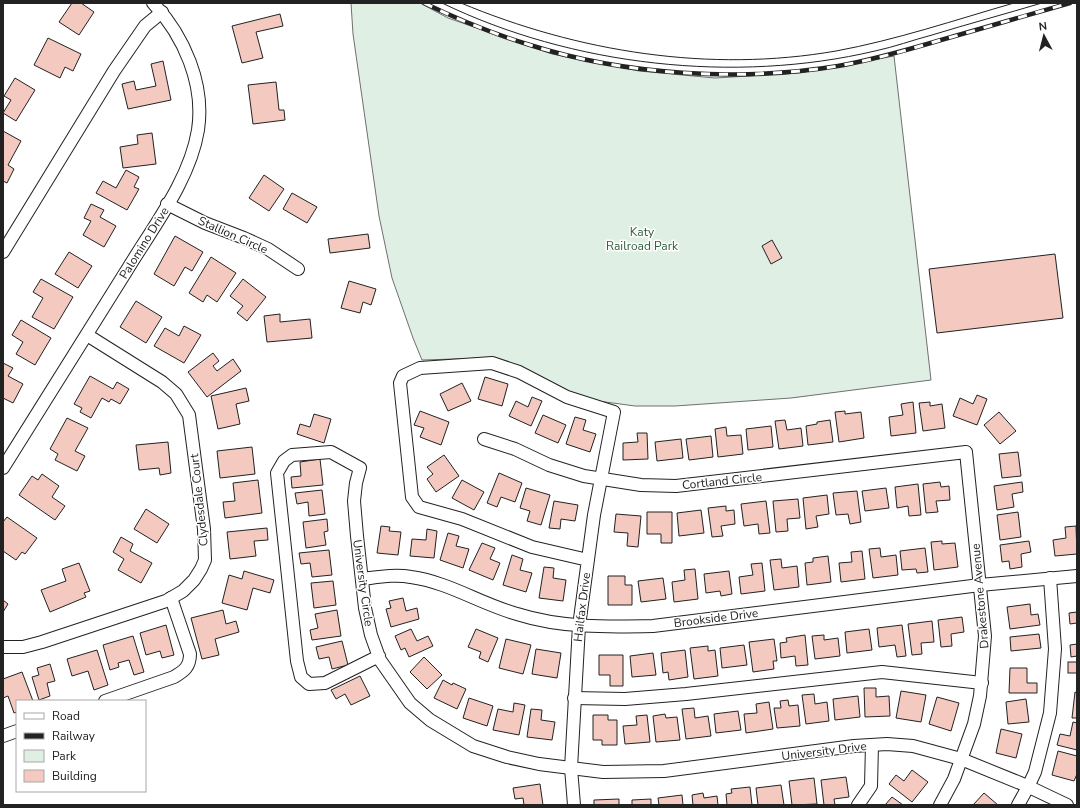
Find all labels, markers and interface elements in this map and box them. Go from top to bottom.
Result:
north arrow [1024,16,1064,56]
text: N [1038,19,1048,35]
street label: Palomino Drive [116,204,172,282]
street label: Stallion Circle [196,212,270,258]
park label: Katy Railroad Park [606,224,679,254]
street label: Clydesdale Court [186,452,212,547]
street label: Cortland Circle [681,469,763,493]
street label: University Circle [349,538,377,628]
street label: Drakestone Avenue [967,543,993,649]
street label: Hailfax Drive [570,571,594,643]
street label: Brookside Drive [673,605,759,631]
legend [16,700,146,792]
text: Road [52,708,80,724]
text: Railway [52,728,96,744]
street label: University Drive [781,738,867,764]
text: Park [52,748,77,764]
text: Building [52,768,97,784]

